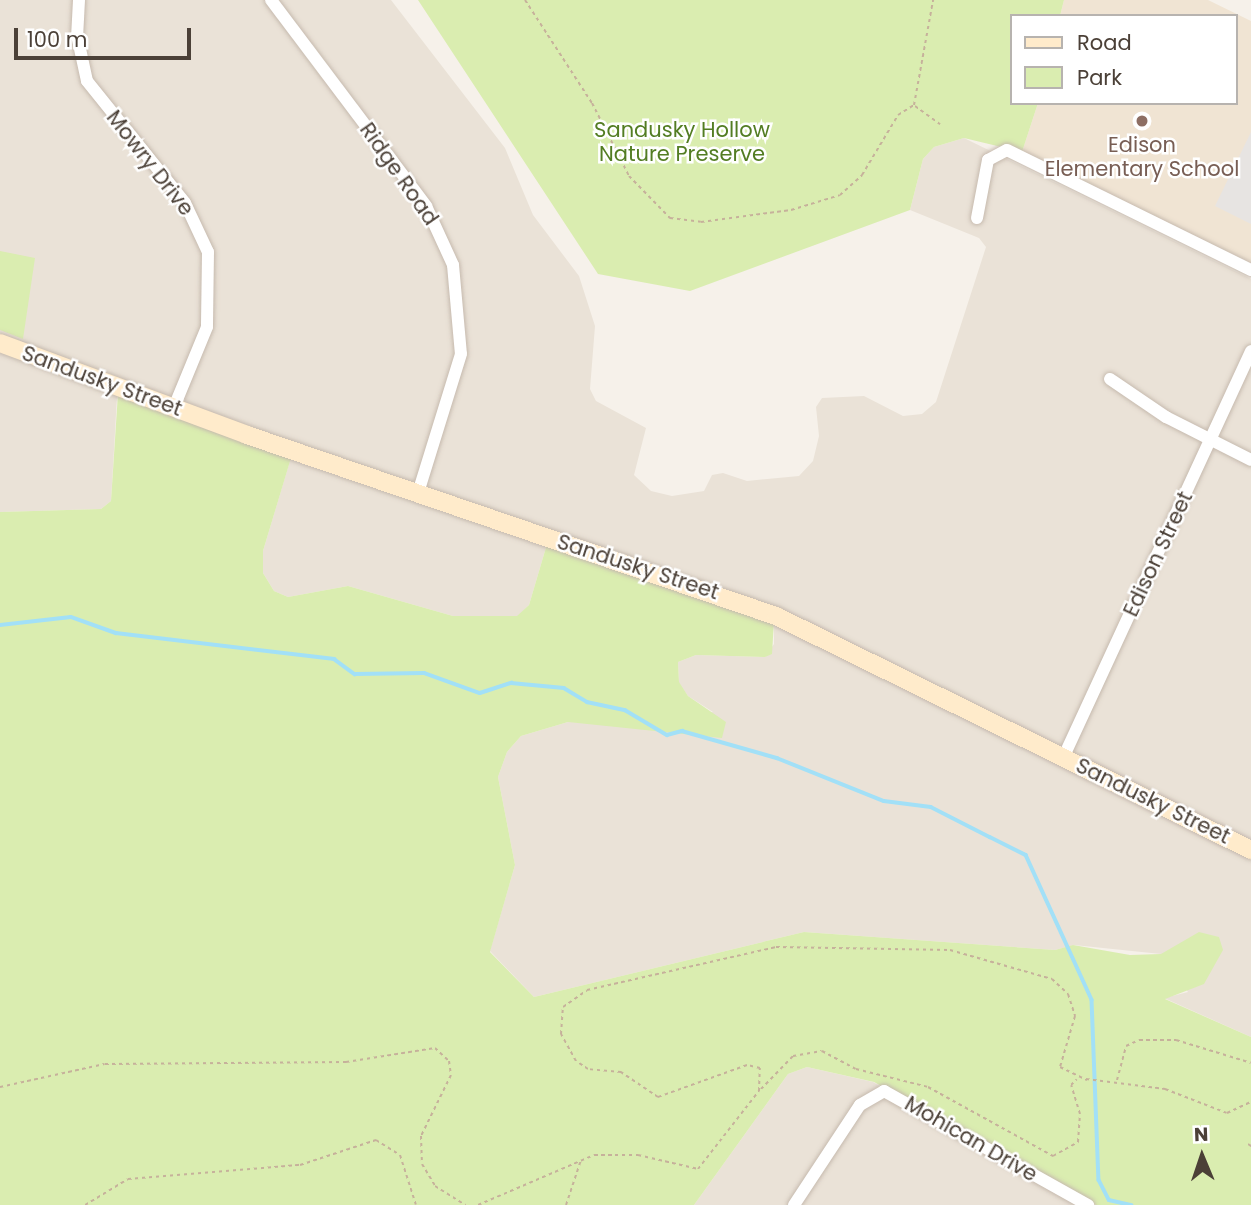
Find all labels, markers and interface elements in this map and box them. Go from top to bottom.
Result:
scale bar [18,14,194,58]
legend [1010,14,1237,105]
text: 100 m [27,25,87,54]
text: Road [1077,28,1132,57]
text: Park [1077,63,1122,92]
street label: Mowry Drive [101,105,199,221]
marker: Edison Elementary School [1134,113,1150,129]
park label: Sandusky Hollow Nature Preserve [594,117,770,167]
street label: Ridge Road [354,118,444,230]
place label: Edison Elementary School [1045,132,1239,182]
street label: Sandusky Street [19,340,185,422]
street label: Edison Street [1118,487,1198,621]
street label: Sandusky Street [554,529,722,605]
street label: Sandusky Street [1072,753,1234,849]
street label: Mohican Drive [900,1091,1042,1187]
north arrow [1167,1121,1237,1191]
text: N [1194,1121,1209,1148]

